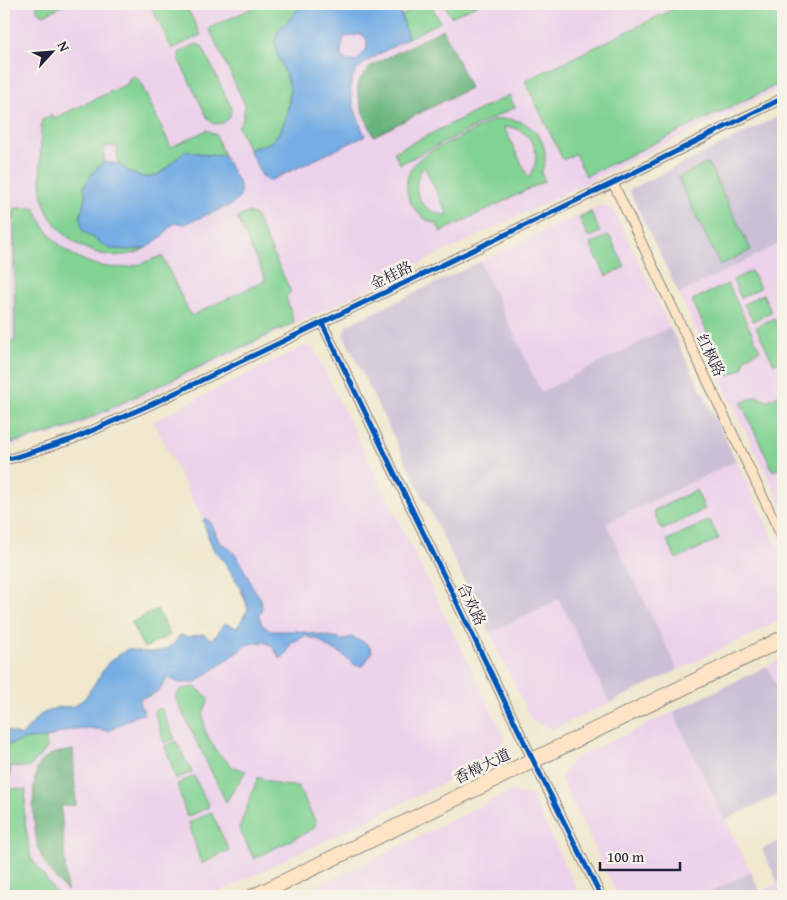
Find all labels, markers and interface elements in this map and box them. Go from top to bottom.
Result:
north arrow [28,28,78,78]
text: N [53,38,75,55]
street label: 金桂路 [366,256,416,294]
street label: 红枫路 [692,330,730,380]
street label: 合欢路 [453,579,491,629]
street label: 香樟大道 [450,743,514,789]
scale bar [600,840,680,872]
text: 100 m [607,846,645,867]

